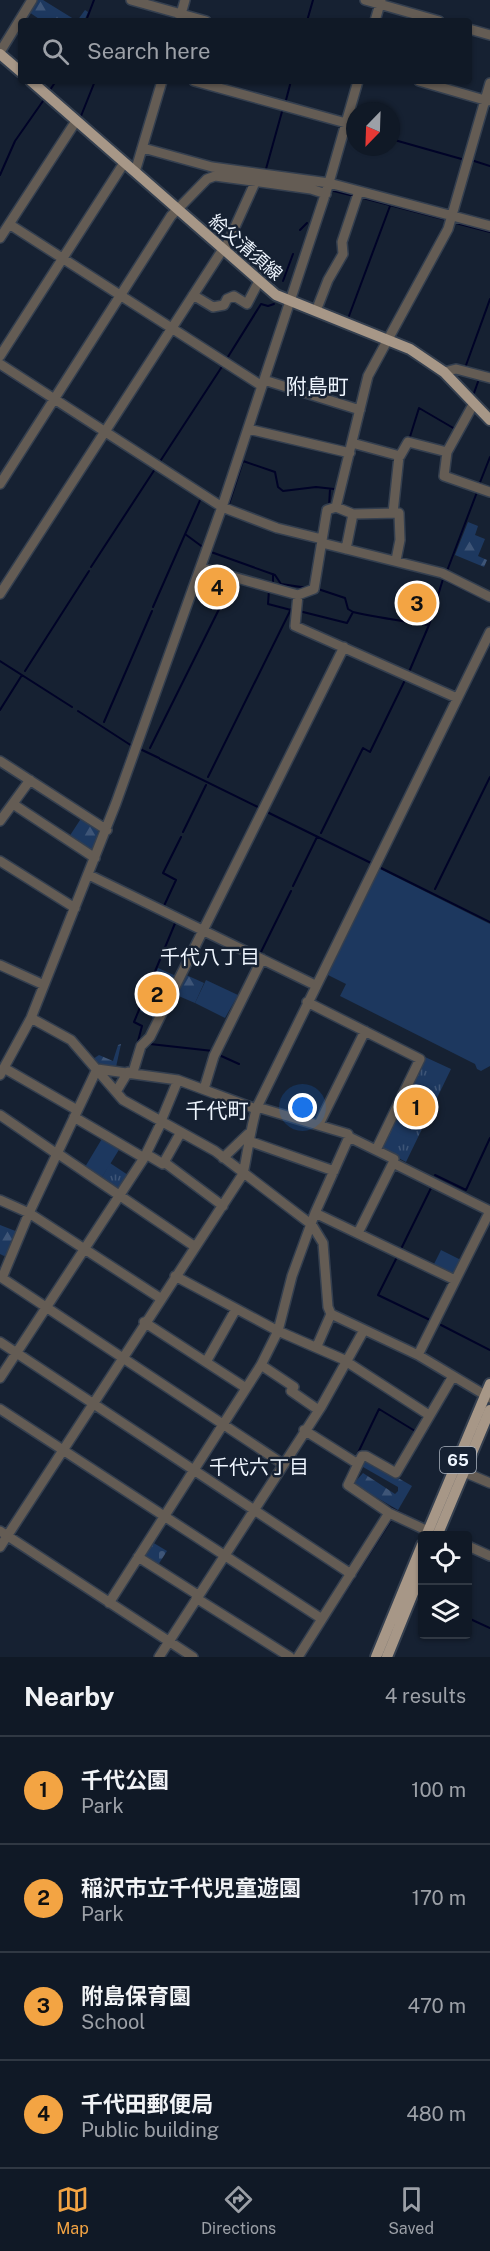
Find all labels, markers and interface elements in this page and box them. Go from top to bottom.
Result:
search box [18,18,472,84]
icon: search [39,35,72,68]
text: Search here [87,38,211,64]
north arrow [346,102,400,156]
street label: 給父清須線 [205,210,287,284]
district label: 附島町 [286,374,349,399]
pin: 4 [198,564,236,610]
pin: 3 [398,580,436,626]
district label: 千代八丁目 [160,945,260,969]
pin: 2 [138,972,176,1016]
pin: 1 [396,1084,436,1130]
your location [288,1093,317,1122]
district label: 千代町 [186,1098,249,1123]
road number: 65 [440,1447,476,1473]
district label: 千代六丁目 [209,1455,309,1479]
map controls [418,1531,472,1639]
button: locate [418,1531,472,1585]
button: layers [418,1585,472,1639]
text: Nearby [24,1681,114,1712]
text: 4 results [385,1684,466,1708]
text: 千代公園 [81,1767,169,1793]
text: 1 [39,1778,48,1802]
text: 100 m [411,1778,466,1802]
text: Park [81,1794,124,1818]
text: 稲沢市立千代児童遊園 [81,1875,301,1901]
text: 2 [37,1886,50,1910]
text: 170 m [412,1886,466,1910]
text: Park [81,1902,124,1926]
text: 附島保育園 [81,1983,191,2009]
text: 3 [37,1994,50,2018]
text: 470 m [407,1994,466,2018]
text: School [81,2010,145,2034]
text: 千代田郵便局 [81,2091,213,2117]
text: 4 [37,2102,50,2126]
text: 480 m [406,2102,466,2126]
text: Public building [81,2118,219,2142]
tab: Map [56,2183,89,2238]
tab: Directions [201,2183,276,2238]
tab: Saved [388,2183,434,2238]

